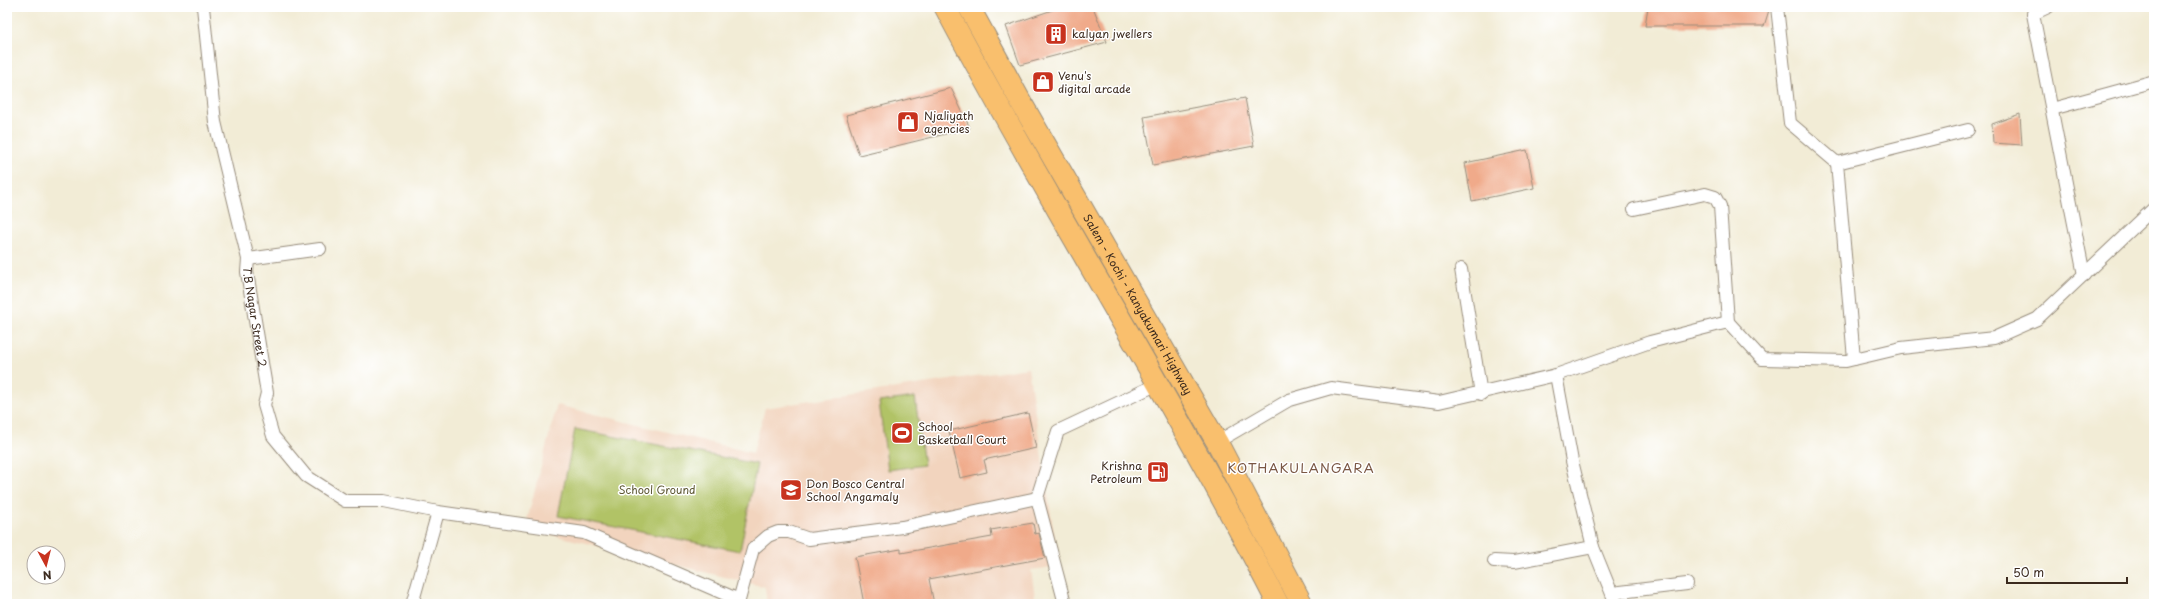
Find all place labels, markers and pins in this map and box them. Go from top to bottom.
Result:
building icon: kalyan jwellers [1043,21,1069,47]
place label: kalyan jwellers [1072,25,1152,42]
place label: Venu's digital arcade [1058,67,1131,97]
shop icon: Venu's digital arcade [1030,69,1056,95]
place label: Njaliyath agencies [924,107,974,137]
shop icon: Njaliyath agencies [895,109,921,135]
place label: School Basketball Court [918,418,1007,448]
sports icon: School Basketball Court [889,420,915,446]
place label: Krishna Petroleum [1090,457,1142,487]
fuel station icon: Krishna Petroleum [1145,459,1171,485]
place label: Don Bosco Central School Angamaly [806,475,905,505]
school or university icon: Don Bosco Central School Angamaly [778,477,804,503]

